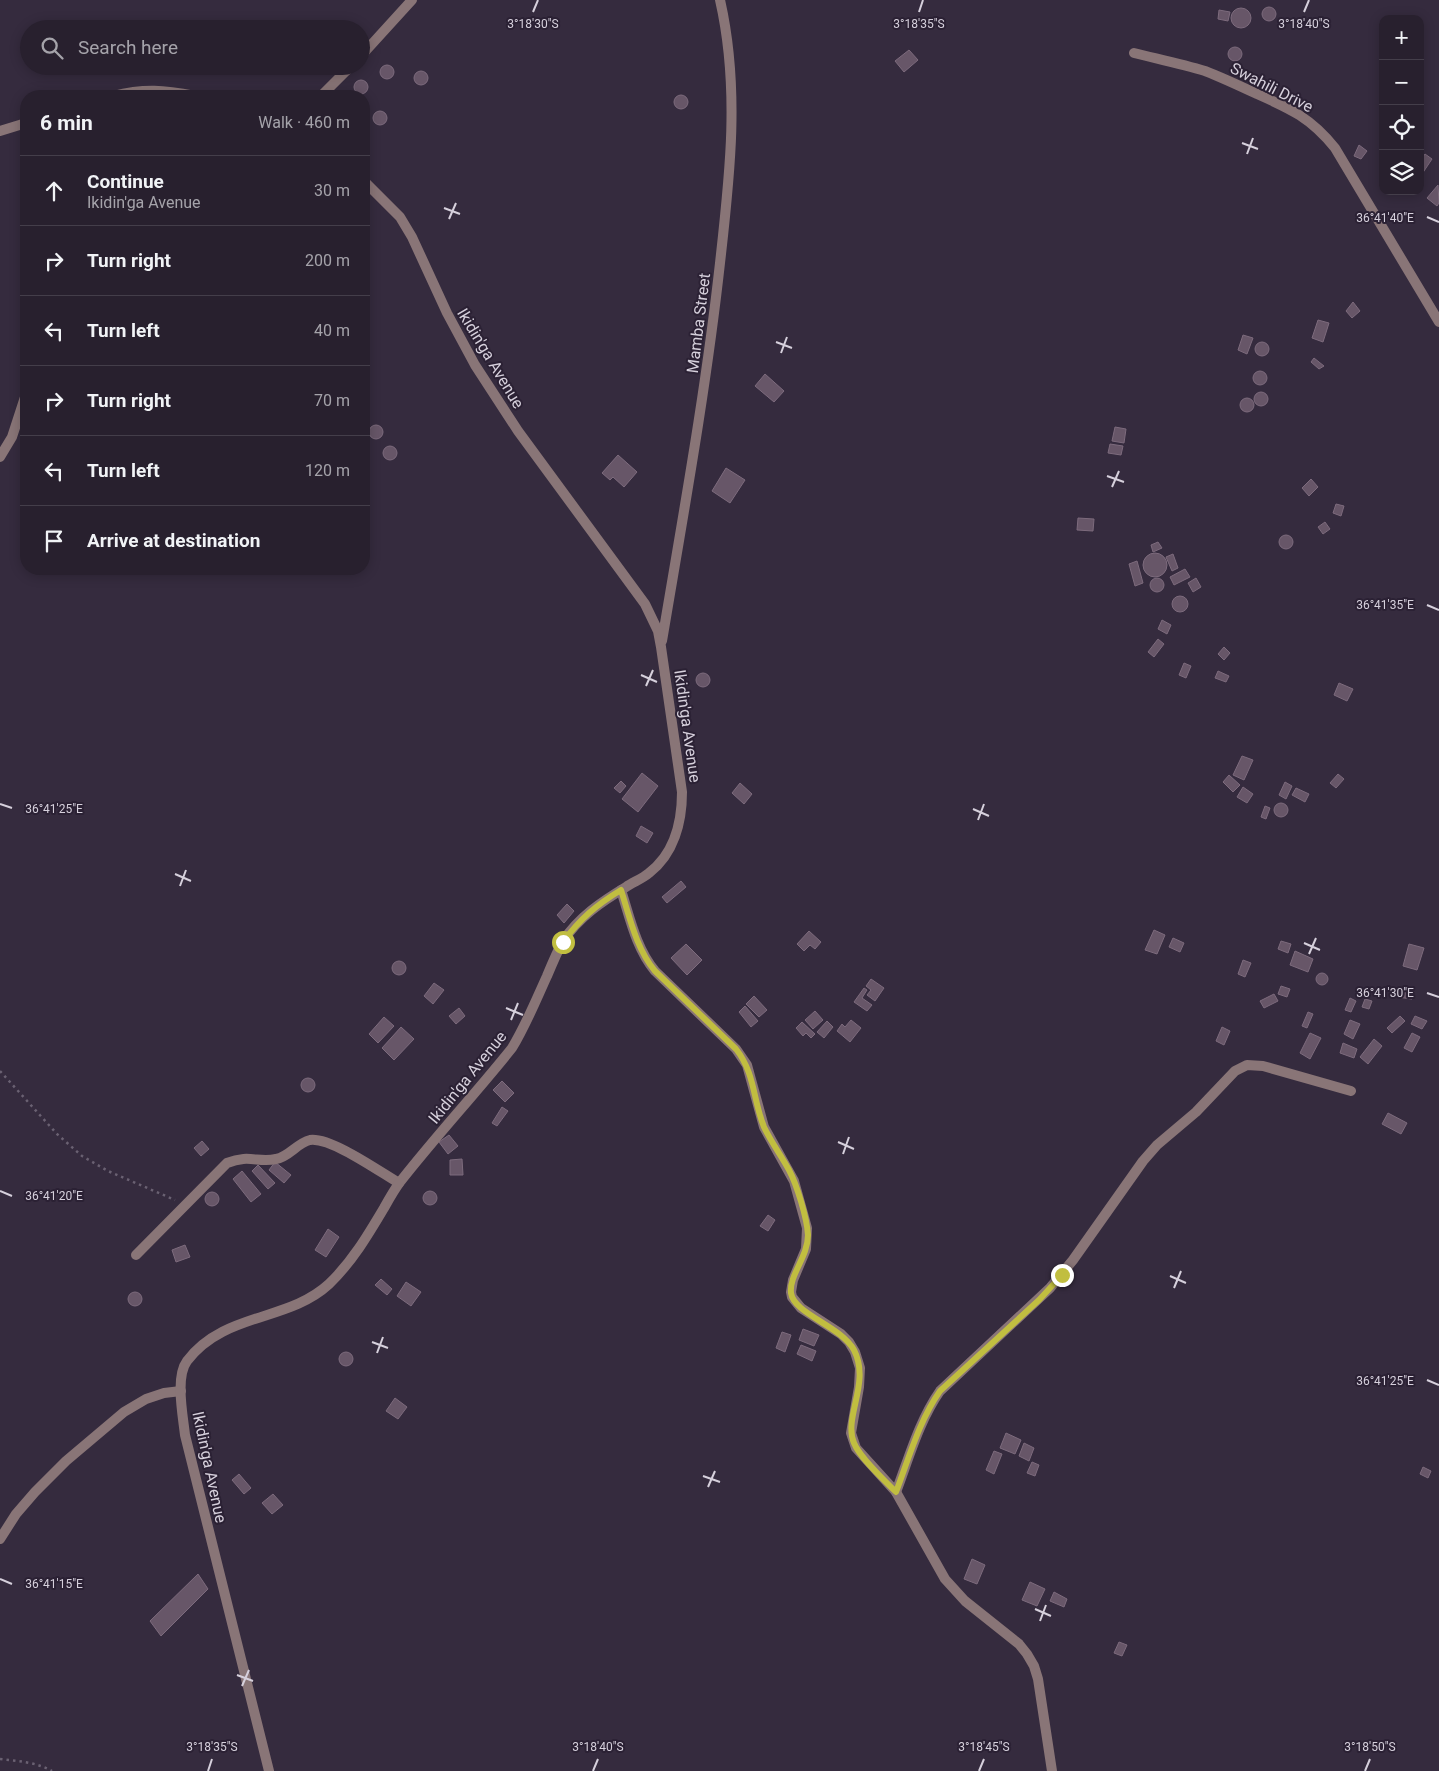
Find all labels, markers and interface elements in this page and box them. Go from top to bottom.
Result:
map controls [1379,15,1424,195]
button: + [1379,15,1424,60]
text: 3°18'30"S [507,17,559,31]
text: 3°18'35"S [893,17,945,31]
text: 3°18'40"S [1278,17,1330,31]
search box [20,20,370,75]
icon: search [38,34,66,62]
text: Search here [78,36,178,59]
street label: Swahili Drive [1227,58,1316,116]
button: − [1379,60,1424,105]
button: locate [1379,105,1424,150]
text: 6 min [40,111,93,135]
text: Walk · 460 m [258,113,350,132]
button: layers [1379,150,1424,195]
text: Continue [87,170,164,193]
icon: ahead [40,177,68,205]
text: 30 m [314,181,350,200]
text: Ikidin'ga Avenue [87,193,201,212]
text: 36°41'40"E [1356,211,1414,225]
icon: right [40,247,68,275]
text: Turn right [87,249,171,272]
text: 200 m [305,251,350,270]
street label: Mamba Street [683,272,714,374]
street label: Ikidin'ga Avenue [453,305,528,412]
icon: left [40,317,68,345]
text: Turn left [87,319,160,342]
text: 40 m [314,321,350,340]
icon: right [40,387,68,415]
text: Turn right [87,389,171,412]
text: 70 m [314,391,350,410]
icon: left [40,457,68,485]
text: Turn left [87,459,160,482]
text: 120 m [305,461,350,480]
icon: arrive [40,527,68,555]
text: Arrive at destination [87,529,260,552]
text: 36°41'35"E [1356,598,1414,612]
street label: Ikidin'ga Avenue [670,668,705,784]
text: 36°41'25"E [25,802,83,816]
route start [552,931,575,954]
text: 36°41'30"E [1356,986,1414,1000]
street label: Ikidin'ga Avenue [424,1027,511,1127]
text: 36°41'20"E [25,1189,83,1203]
route end [1051,1264,1074,1287]
text: 36°41'25"E [1356,1374,1414,1388]
street label: Ikidin'ga Avenue [188,1410,231,1525]
text: 36°41'15"E [25,1577,83,1591]
text: 3°18'35"S [186,1740,238,1754]
text: 3°18'40"S [572,1740,624,1754]
text: 3°18'45"S [958,1740,1010,1754]
text: 3°18'50"S [1344,1740,1396,1754]

